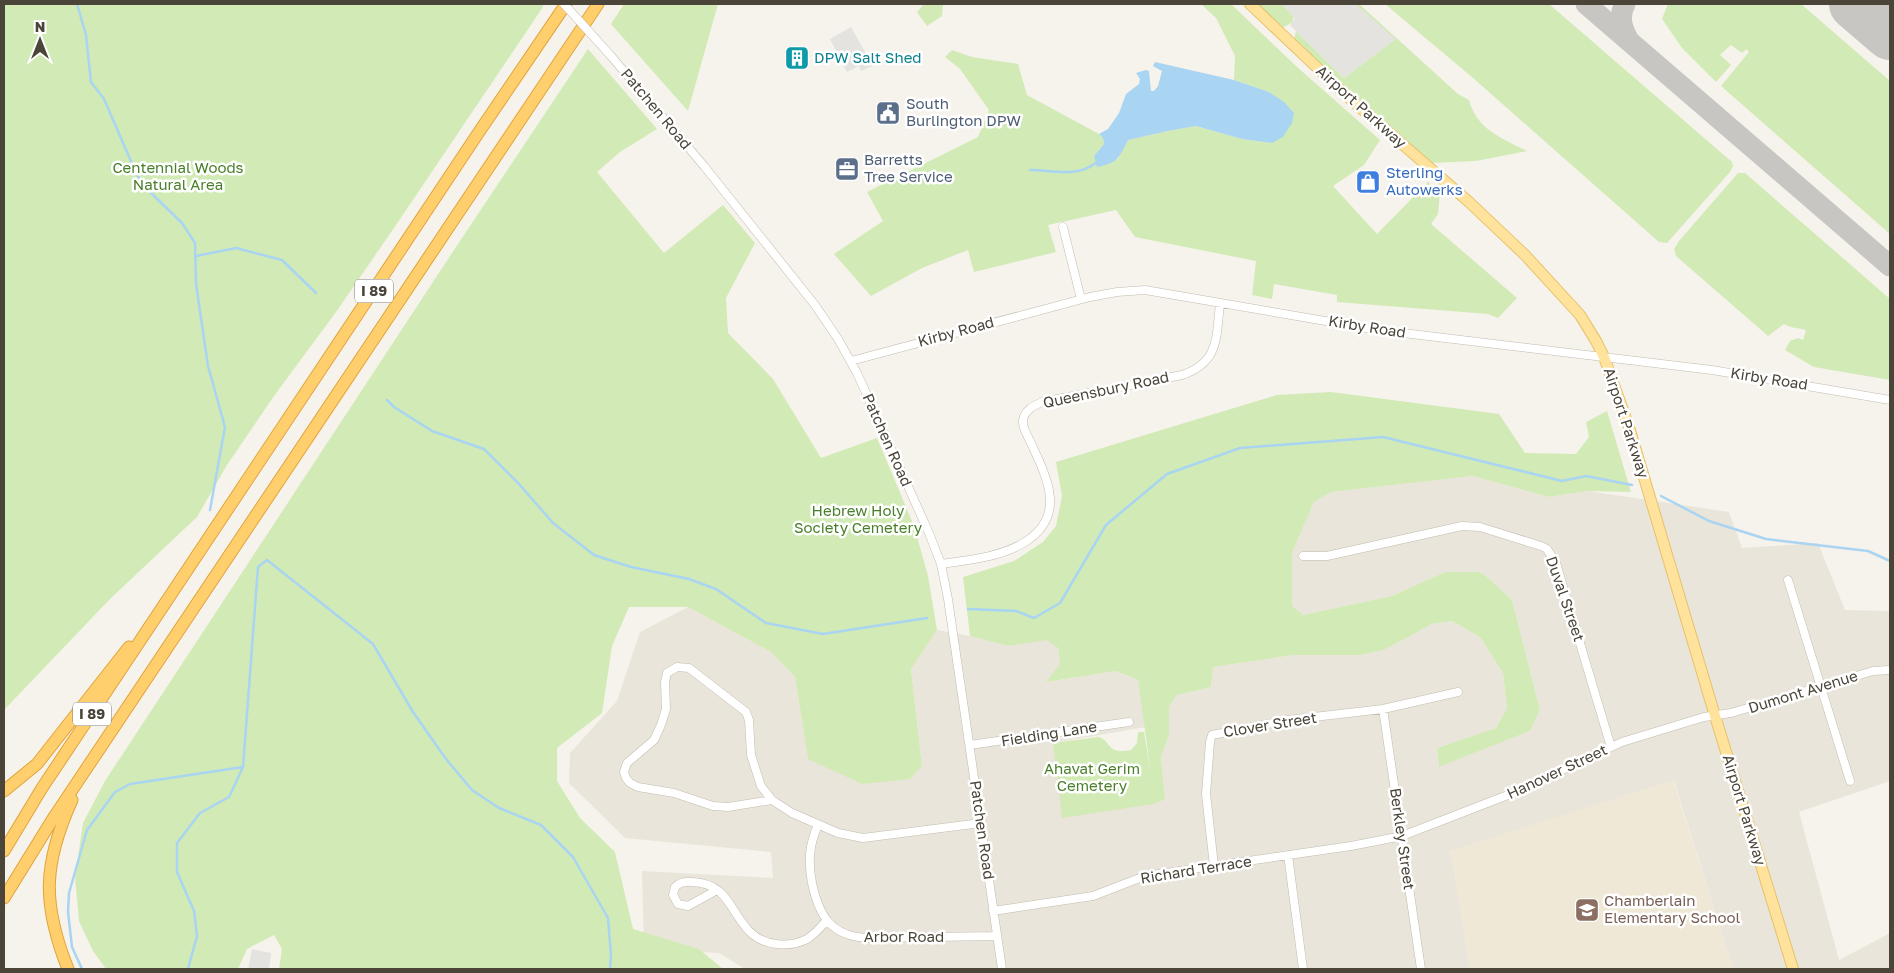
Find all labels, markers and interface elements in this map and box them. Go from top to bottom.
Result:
north arrow [15,15,65,65]
text: N [35,18,45,35]
building icon: DPW Salt Shed [784,45,810,71]
place label: DPW Salt Shed [814,48,922,66]
street label: Airport Parkway [1313,61,1411,152]
street label: Patchen Road [618,64,696,152]
place label: South Burlington DPW [906,94,1021,129]
public building icon: South Burlington DPW [875,100,901,126]
place label: Barretts Tree Service [864,150,953,185]
office icon: Barretts Tree Service [834,156,860,182]
park label: Centennial Woods Natural Area [112,158,244,193]
place label: Sterling Autowerks [1386,163,1463,198]
shop icon: Sterling Autowerks [1355,169,1381,195]
road number: I 89 [355,280,393,302]
street label: Kirby Road [1327,311,1407,341]
street label: Kirby Road [916,312,996,350]
street label: Kirby Road [1729,363,1809,393]
street label: Airport Parkway [1601,365,1653,481]
street label: Queensbury Road [1041,367,1170,411]
street label: Patchen Road [859,390,916,489]
park label: Hebrew Holy Society Cemetery [794,501,923,536]
street label: Duval Street [1543,554,1589,644]
street label: Dumont Avenue [1746,666,1860,716]
road number: I 89 [73,702,111,726]
street label: Clover Street [1222,708,1318,740]
street label: Fielding Lane [1000,717,1098,749]
street label: Hanover Street [1504,740,1610,802]
street label: Airport Parkway [1720,752,1771,868]
park label: Ahavat Gerim Cemetery [1044,759,1140,794]
street label: Patchen Road [967,779,999,881]
street label: Berkley Street [1387,787,1419,891]
street label: Richard Terrace [1139,851,1253,887]
place label: Chamberlain Elementary School [1604,891,1740,926]
school or university icon: Chamberlain Elementary School [1574,897,1600,923]
street label: Arbor Road [864,927,944,945]

